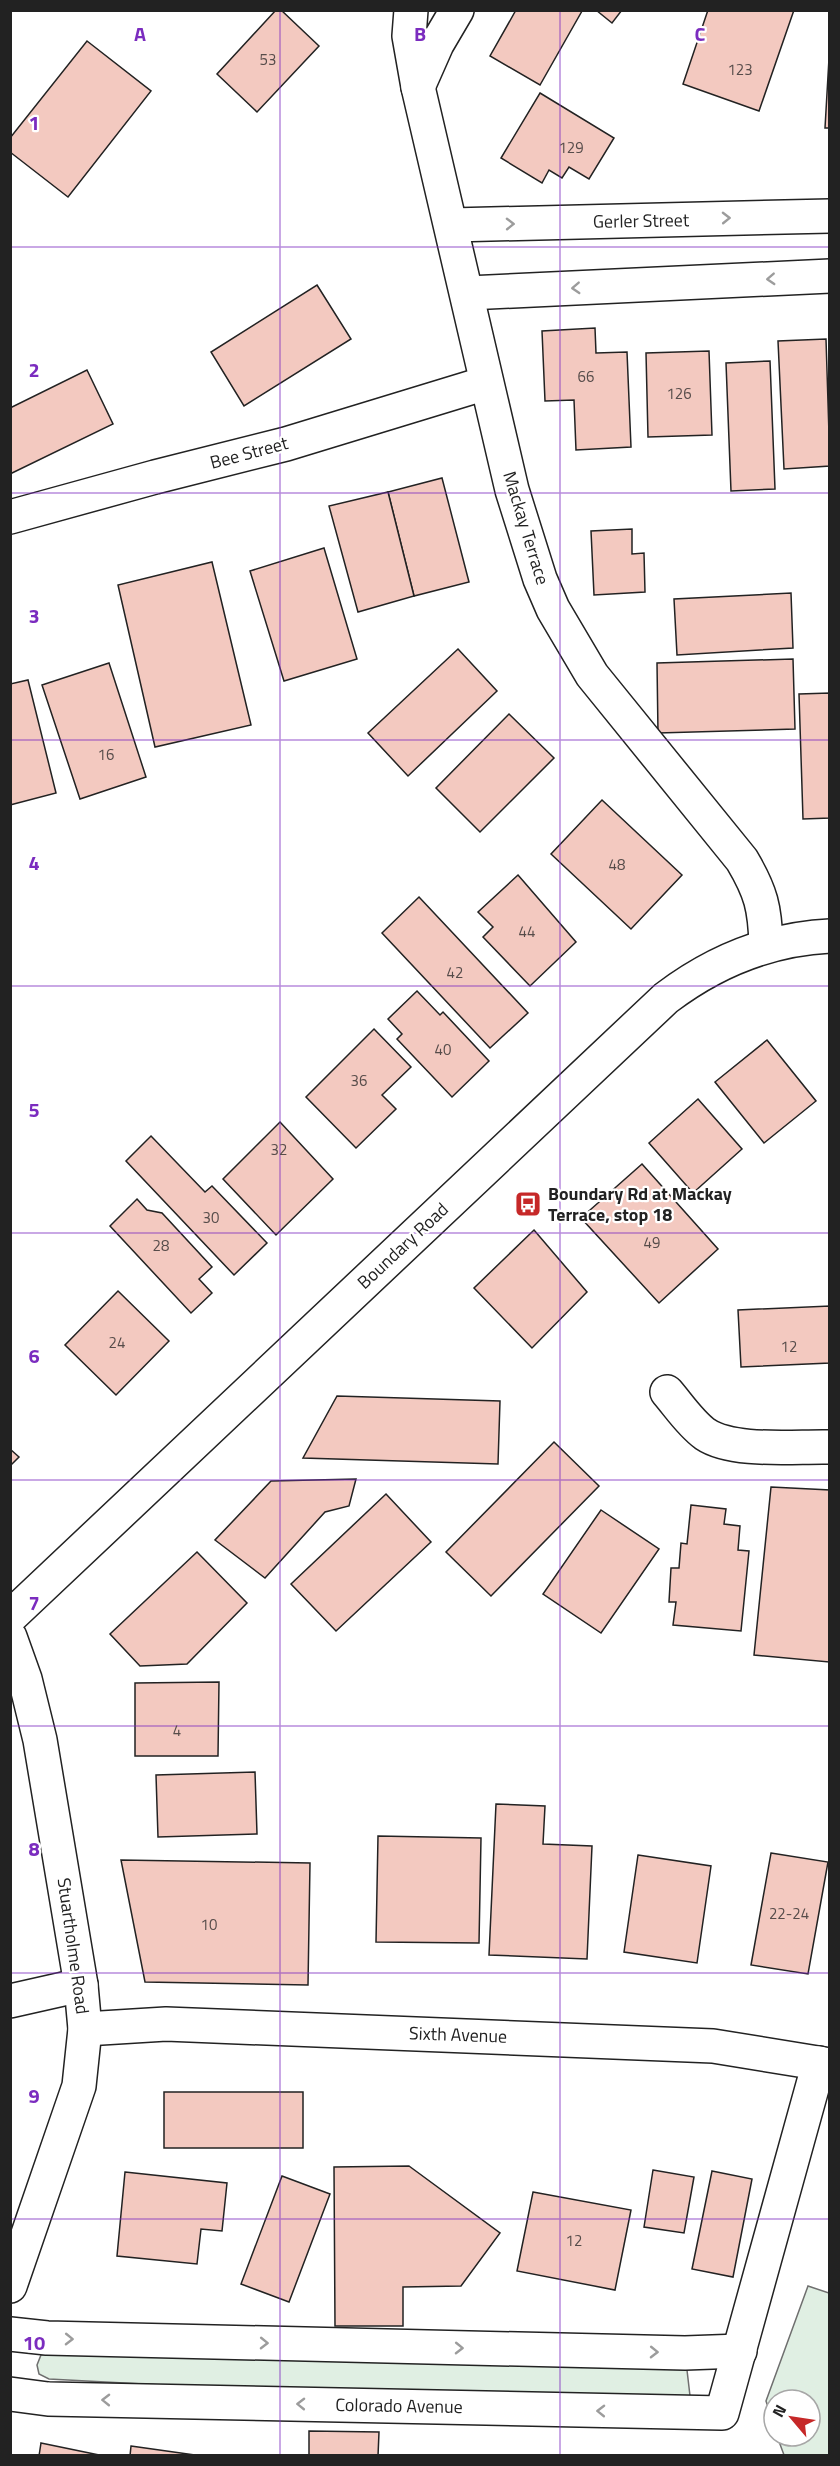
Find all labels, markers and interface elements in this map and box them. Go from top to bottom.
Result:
text: A [134,18,146,49]
text: B [414,18,426,49]
text: C [695,18,706,49]
house number: 53 [260,48,276,71]
house number: 123 [727,58,753,81]
text: 1 [28,107,40,138]
house number: 129 [558,136,584,159]
street label: Gerler Street [593,206,690,235]
one-way arrow [722,212,731,225]
one-way arrow [506,217,515,230]
one-way arrow [767,272,776,285]
one-way arrow [572,281,581,294]
text: 2 [28,354,40,385]
house number: 66 [578,365,594,388]
house number: 126 [666,382,692,405]
street label: Bee Street [207,429,291,476]
street label: Mackay Terrace [496,468,557,588]
text: 3 [28,600,40,631]
house number: 16 [98,743,114,766]
text: 4 [28,847,40,878]
house number: 48 [609,853,625,876]
house number: 44 [519,920,535,943]
house number: 42 [447,961,463,984]
house number: 40 [435,1038,451,1061]
house number: 36 [351,1069,367,1092]
text: 5 [28,1094,40,1125]
house number: 32 [271,1138,287,1161]
place label: Boundary Rd at Mackay Terrace, stop 18 [548,1180,732,1228]
bus stop icon: Boundary Rd at Mackay Terrace, stop 18 [513,1189,543,1219]
street label: Boundary Road [351,1196,454,1295]
house number: 30 [203,1206,219,1229]
house number: 49 [644,1231,660,1254]
house number: 28 [153,1234,169,1257]
house number: 24 [109,1331,125,1354]
house number: 12 [781,1335,797,1358]
text: 6 [28,1340,40,1371]
text: 7 [28,1587,40,1618]
house number: 4 [173,1719,181,1742]
text: 8 [28,1833,40,1864]
street label: Stuartholme Road [51,1876,96,2016]
house number: 22-24 [769,1902,809,1925]
house number: 10 [201,1913,217,1936]
street label: Sixth Avenue [409,2019,508,2050]
text: 9 [28,2080,40,2111]
house number: 12 [566,2229,582,2252]
text: 10 [23,2327,45,2358]
one-way arrow [64,2332,73,2345]
one-way arrow [259,2337,268,2349]
one-way arrow [454,2342,463,2354]
one-way arrow [649,2346,658,2359]
north arrow [762,2388,822,2448]
street label: Colorado Avenue [335,2391,463,2420]
one-way arrow [102,2394,111,2406]
one-way arrow [297,2398,306,2410]
text: N [766,2400,792,2421]
one-way arrow [597,2404,606,2417]

